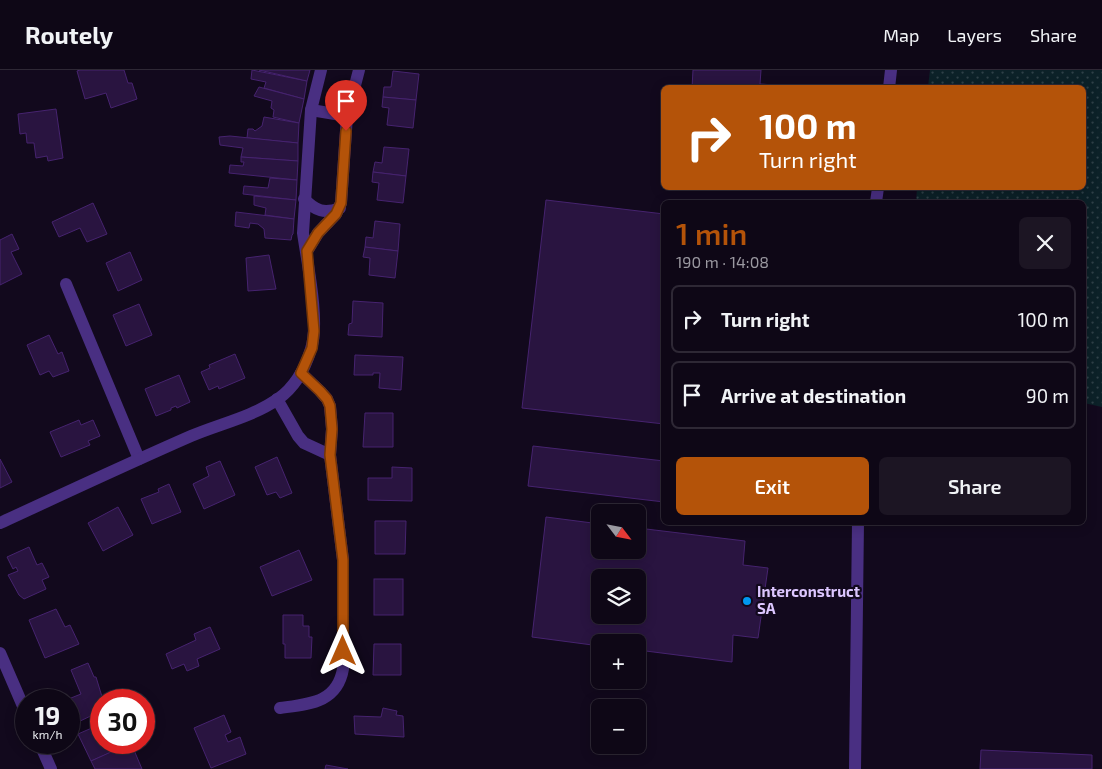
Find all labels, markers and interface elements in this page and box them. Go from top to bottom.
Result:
text: Routely [25,20,113,49]
text: Map [883,24,919,46]
text: Layers [947,24,1002,46]
text: Share [1030,24,1077,46]
pin [325,80,367,131]
icon: arrive [332,87,360,115]
text: 100 m [759,104,857,146]
icon: right [676,105,741,170]
text: Turn right [759,146,857,172]
text: 1 min [676,215,747,251]
button: close [1019,217,1071,269]
text: 190 m · 14:08 [676,252,769,271]
icon: right [678,305,706,333]
text: Turn right [721,308,809,331]
text: 100 m [1018,308,1069,331]
icon: arrive [678,381,706,409]
text: Arrive at destination [721,384,906,407]
text: 90 m [1026,384,1069,407]
button: Exit [676,457,869,515]
button: Share [879,457,1071,515]
north arrow [591,504,646,559]
map controls [591,504,646,754]
button: layers [591,569,646,624]
place label: Interconstruct SA [757,582,860,617]
marker: Interconstruct SA [741,595,753,607]
position arrow [316,624,368,676]
button: + [591,634,646,689]
speed limit sign: 30 [90,689,155,754]
button: − [591,699,646,754]
text: 19 [35,700,60,730]
text: km/h [33,727,62,741]

